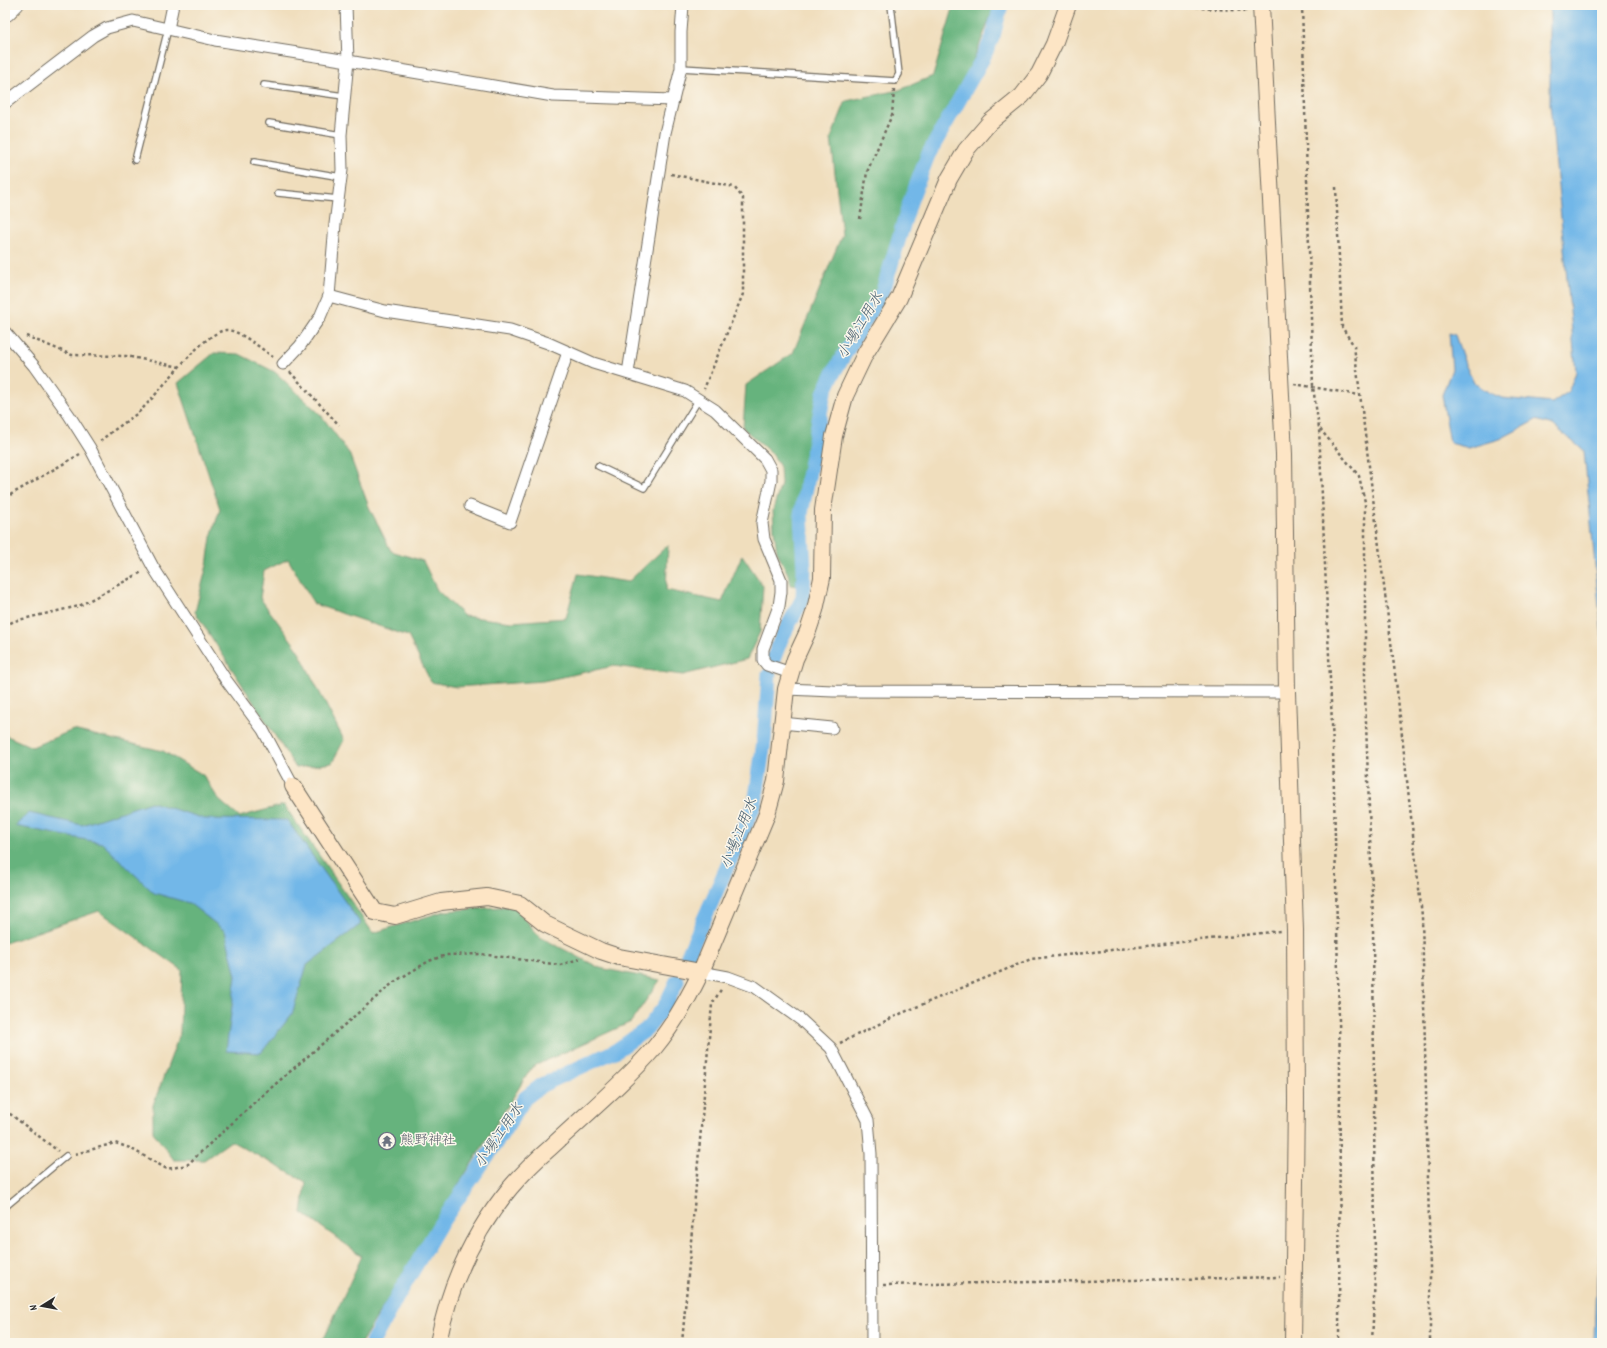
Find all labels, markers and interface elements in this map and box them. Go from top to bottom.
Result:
water label: 小場江用水 [832,288,890,364]
water label: 小場江用水 [716,795,764,873]
water label: 小場江用水 [470,1099,530,1173]
temple icon: 熊野神社 [377,1131,397,1151]
place label: 熊野神社 [400,1131,456,1151]
north arrow [22,1286,62,1326]
text: N [26,1303,43,1312]

